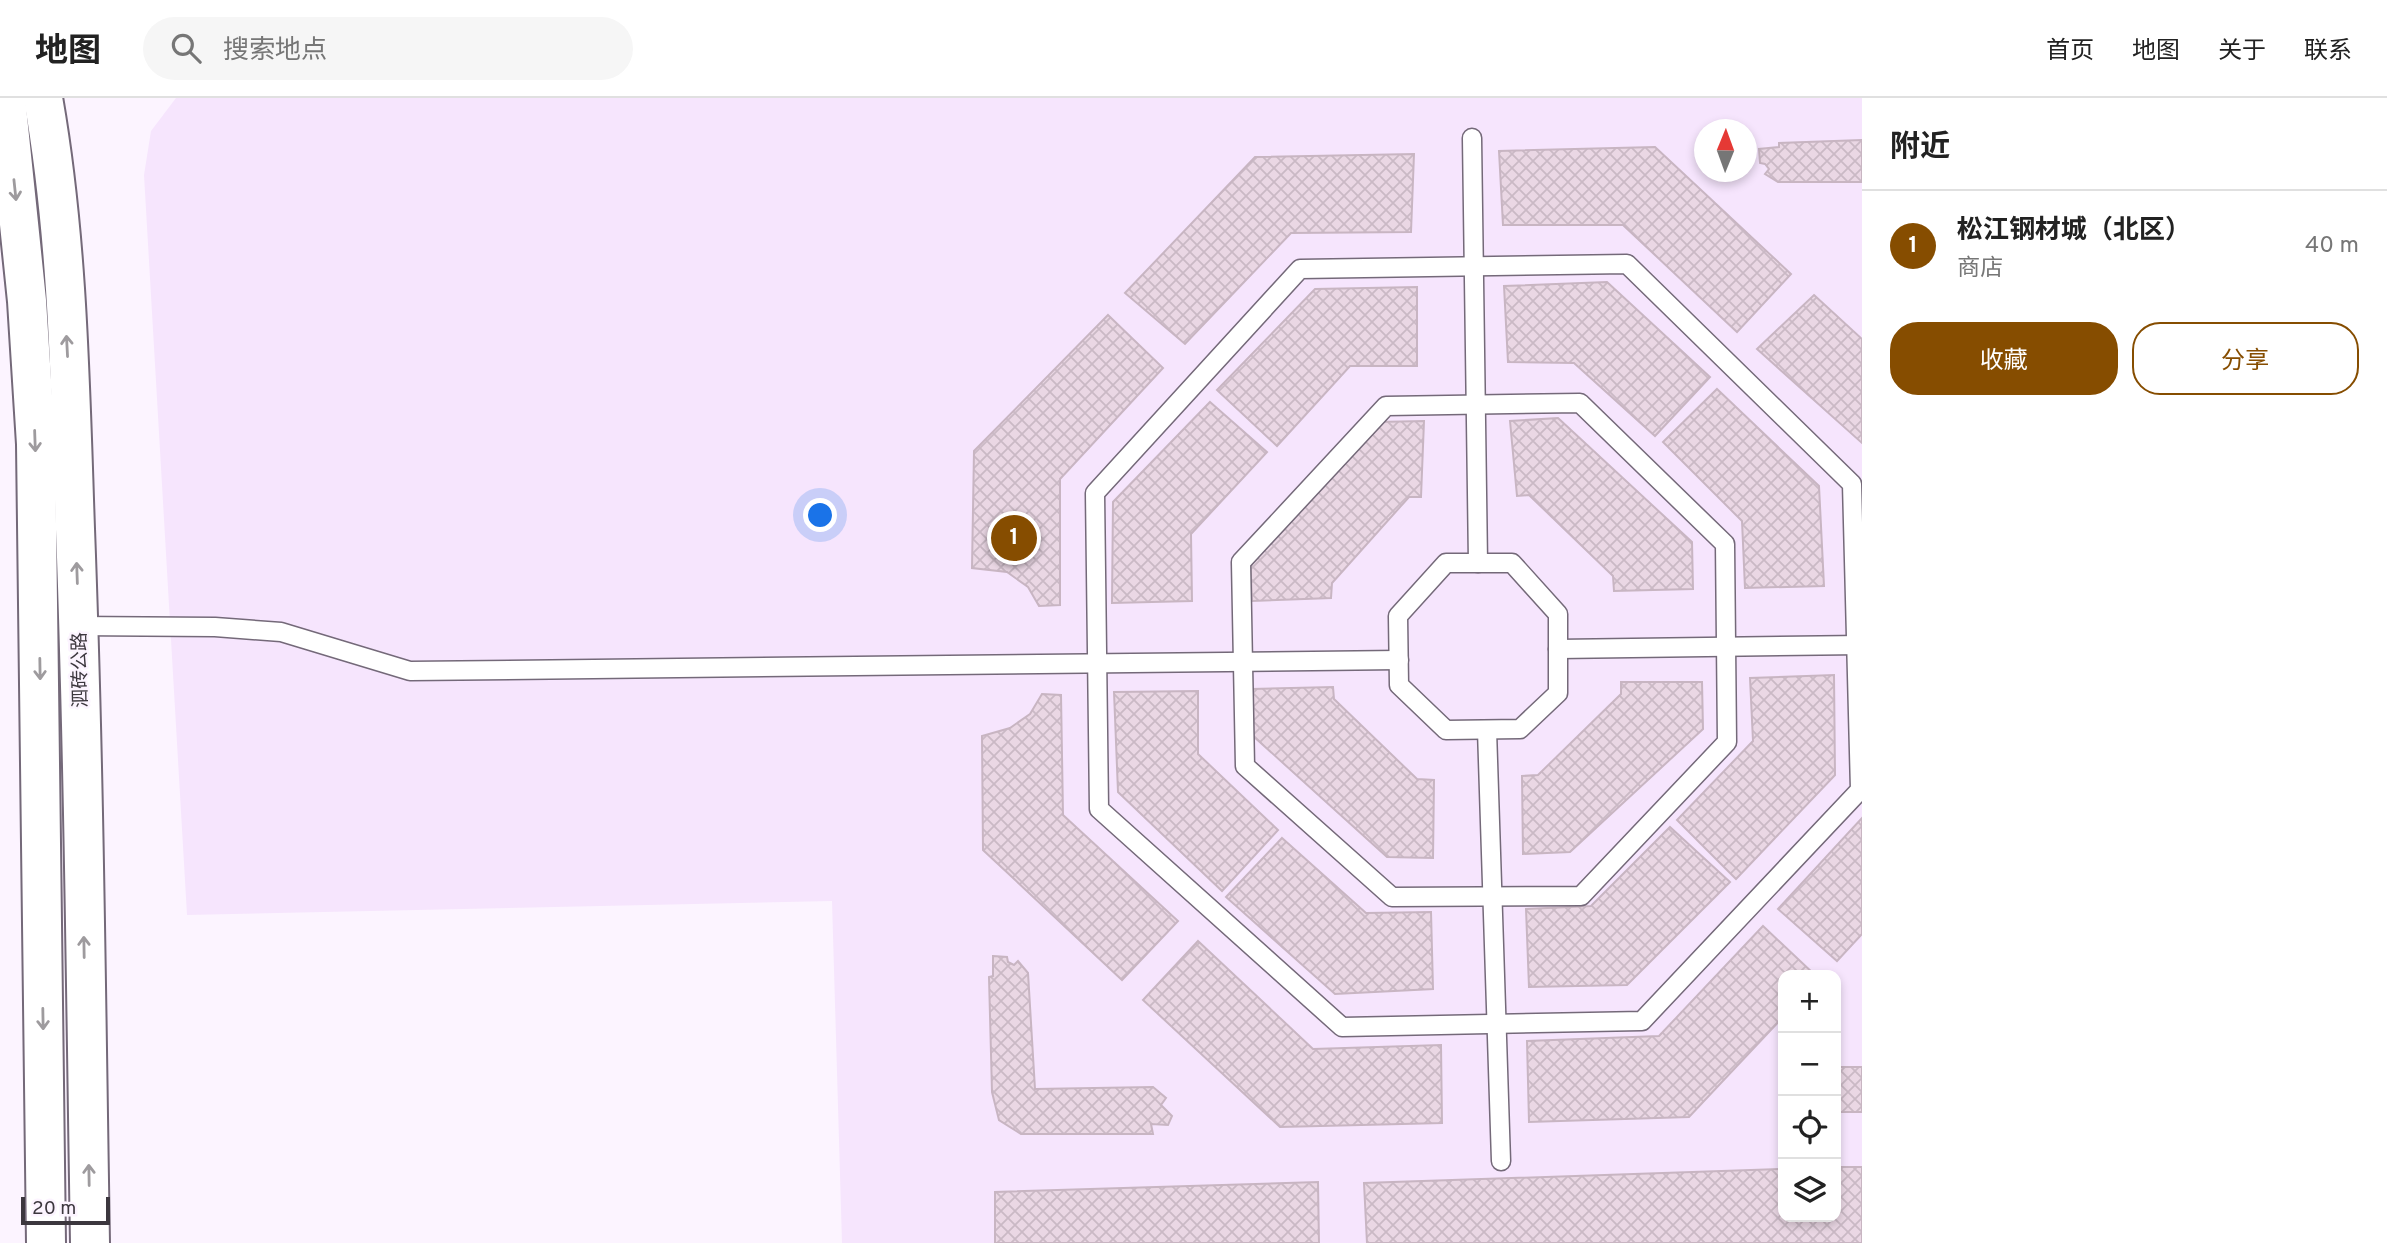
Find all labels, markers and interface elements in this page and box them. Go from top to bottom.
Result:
search box [143,17,633,80]
icon: search [167,29,205,67]
text: 地图 [35,32,101,74]
text: 搜索地点 [223,35,327,68]
text: 首页 [2046,37,2094,67]
text: 地图 [2132,37,2180,67]
text: 关于 [2218,37,2266,67]
text: 联系 [2304,37,2352,67]
north arrow [1694,119,1757,182]
text: 附近 [1890,130,1950,167]
one-way arrow [9,178,22,201]
text: 松江钢材城（北区） [1957,215,2191,248]
text: 1 [1908,232,1918,261]
text: 40 m [2305,232,2359,261]
text: 商店 [1957,255,2003,284]
button: 收藏 [1890,322,2118,395]
button: 分享 [2132,322,2359,395]
one-way arrow [61,334,74,357]
one-way arrow [29,430,42,453]
your location [803,498,837,532]
pin: 1 [991,512,1037,564]
one-way arrow [70,562,83,585]
street label: 泗砖公路 [68,632,94,708]
one-way arrow [33,657,47,680]
one-way arrow [78,936,91,959]
map controls [1778,970,1841,1222]
button: + [1778,970,1841,1033]
one-way arrow [37,1007,50,1030]
button: − [1778,1033,1841,1096]
button: locate [1778,1096,1841,1159]
button: layers [1778,1159,1841,1222]
one-way arrow [82,1164,95,1187]
scale bar [21,1194,110,1226]
text: 20 m [32,1197,76,1221]

